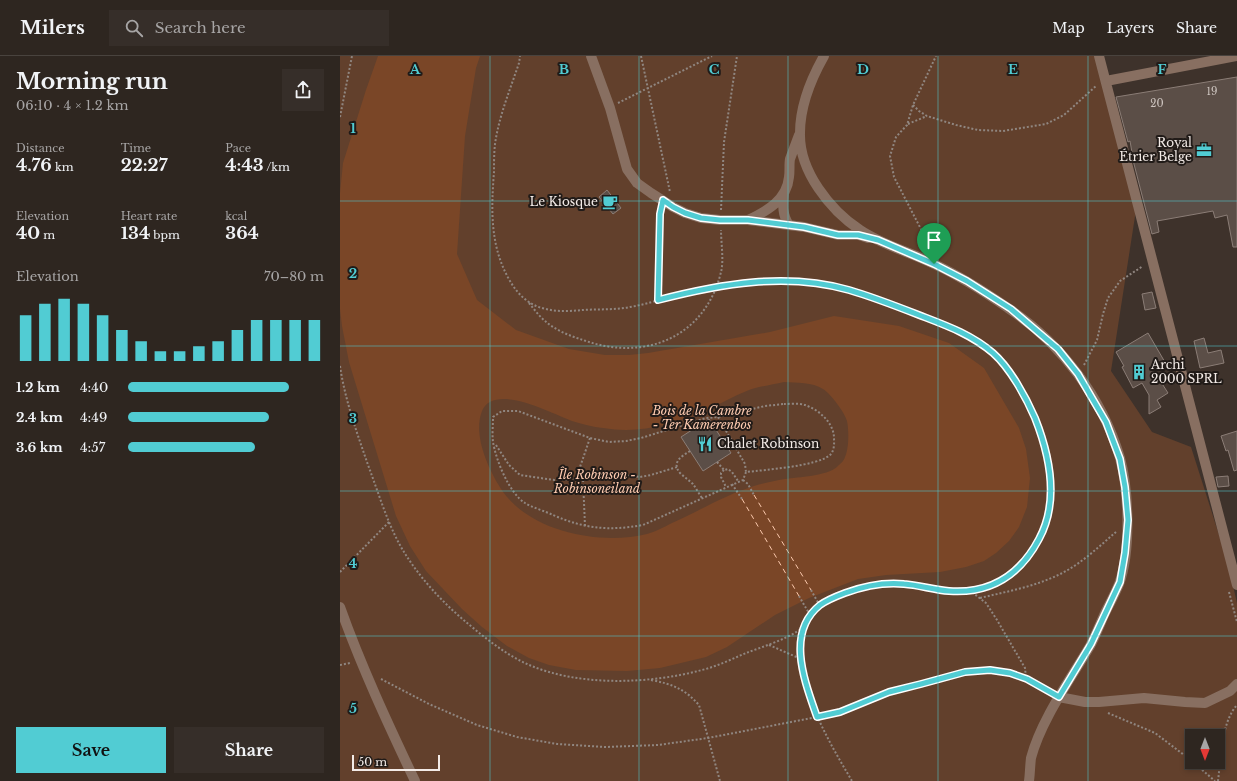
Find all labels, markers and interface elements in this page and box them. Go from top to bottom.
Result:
search box [109,10,389,46]
text: Milers [20,16,85,39]
icon: search [123,17,145,39]
text: Search here [155,18,246,37]
text: Map [1052,19,1085,37]
text: Layers [1107,19,1154,37]
text: Share [1176,19,1217,37]
text: A [409,61,421,78]
text: B [559,61,569,78]
text: C [709,61,720,78]
text: D [857,61,869,78]
text: E [1008,61,1018,78]
text: F [1158,61,1167,78]
text: Morning run [16,68,168,95]
button: share [282,69,324,111]
house number: 19 [1207,85,1217,98]
text: 06:10 · 4 × 1.2 km [16,97,128,114]
house number: 20 [1150,97,1164,110]
text: 1 [350,120,356,137]
place label: Royal Étrier Belge [1119,135,1192,164]
text: Distance [16,141,65,155]
text: Time [121,141,151,155]
text: Pace [225,141,251,155]
office icon: Royal Étrier Belge [1195,141,1213,159]
text: 4.76 [16,155,52,176]
text: 22:27 [121,155,167,176]
text: 4:43 [225,155,264,176]
text: km [52,160,73,174]
text: /km [264,160,290,174]
cafe icon: Le Kiosque [601,193,619,211]
place label: Le Kiosque [529,194,598,209]
text: Elevation [16,209,69,223]
text: Heart rate [121,209,177,223]
text: kcal [225,209,247,223]
text: 40 [16,223,40,244]
text: 134 [121,223,150,244]
text: 364 [225,223,259,244]
pin [917,223,951,264]
text: m [40,228,55,242]
text: bpm [150,228,180,242]
icon: arrive [923,229,945,251]
text: 2 [349,265,357,282]
text: Elevation [16,268,79,285]
text: 70–80 m [264,268,324,285]
place label: Archi 2000 SPRL [1150,357,1222,386]
building icon: Archi 2000 SPRL [1130,363,1148,381]
text: 1.2 km [16,379,60,396]
text: 4:40 [80,379,108,396]
park label: Bois de la Cambre - Ter Kamerenbos [651,403,752,432]
text: 2.4 km [16,409,63,426]
text: 4:49 [80,409,107,426]
text: 3 [349,410,357,427]
restaurant icon: Chalet Robinson [696,435,714,453]
place label: Chalet Robinson [717,436,819,451]
text: 3.6 km [16,439,63,456]
text: 4:57 [80,439,105,456]
park label: Île Robinson - Robinsoneiland [553,466,641,496]
text: 4 [349,555,358,572]
text: 5 [349,700,357,717]
button: Save [16,727,166,773]
button: Share [174,727,324,773]
north arrow [1185,729,1225,769]
map controls [1185,729,1225,769]
scale bar [352,753,440,772]
text: 50 m [358,755,387,769]

